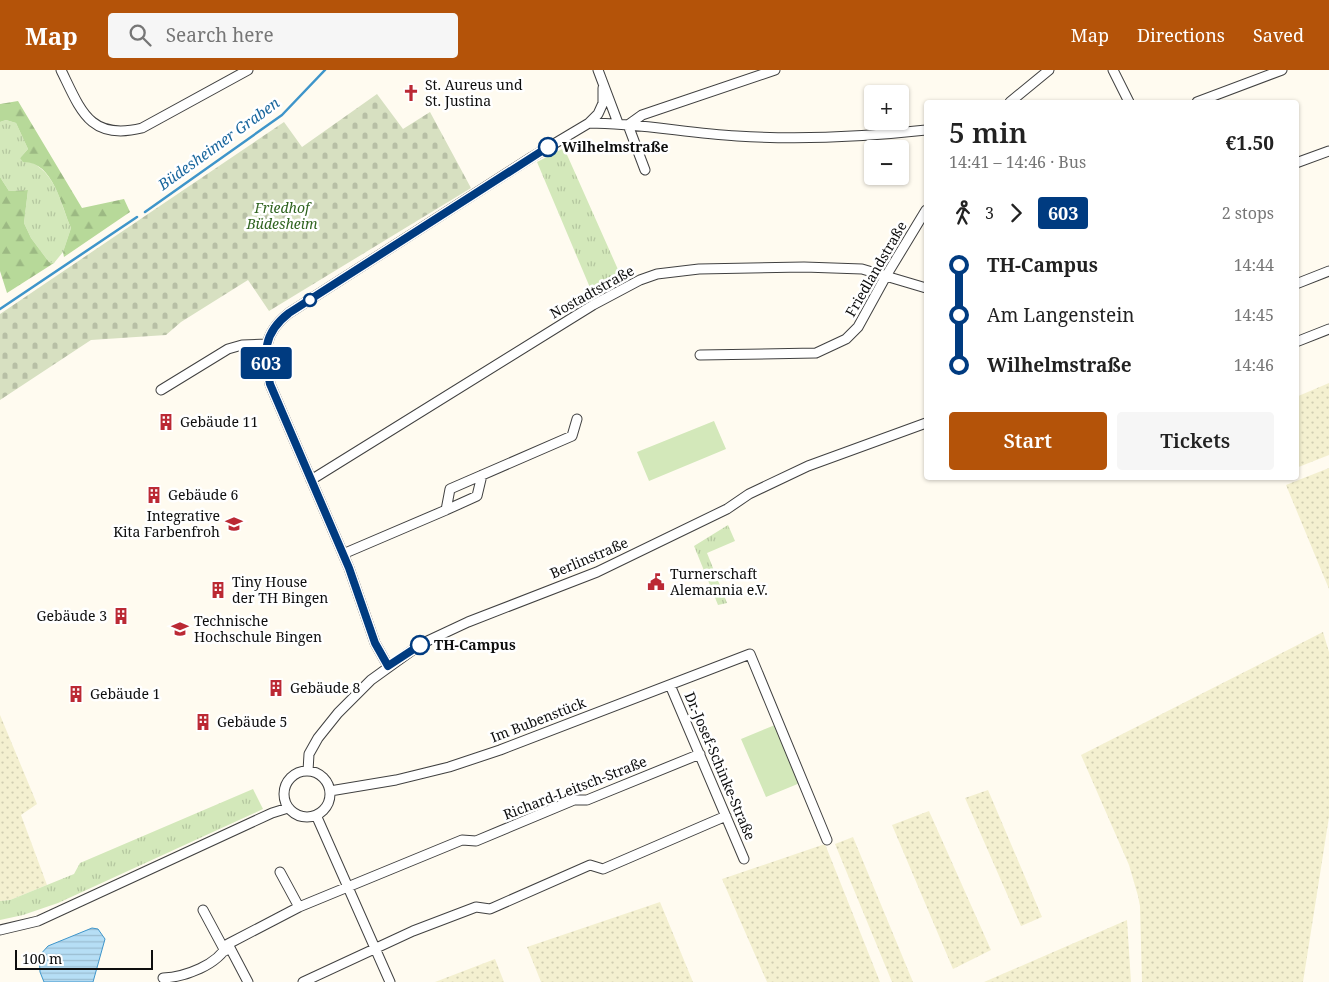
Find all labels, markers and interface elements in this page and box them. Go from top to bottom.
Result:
search box [108,13,458,58]
text: Map [25,19,78,52]
icon: search [126,21,154,49]
text: Search here [166,22,274,48]
text: Map [1071,23,1109,47]
text: Directions [1137,23,1225,47]
text: Saved [1253,23,1304,47]
place label: St. Aureus und St. Justina [425,75,523,110]
church icon: St. Aureus und St. Justina [401,83,421,103]
map controls [864,85,909,185]
button: + [864,85,909,130]
water label: Büdesheimer Graben [153,92,283,195]
text: 5 min [949,113,1027,151]
text: €1.50 [1226,130,1274,156]
marker: Wilhelmstraße [538,137,558,157]
place label: Wilhelmstraße [562,137,669,156]
button: − [864,140,909,185]
text: 14:41 – 14:46 · Bus [949,151,1086,173]
park label: Friedhof Büdesheim [245,198,318,233]
icon: walk [949,199,977,227]
icon: forward [1002,199,1030,227]
text: 603 [1048,201,1078,225]
text: 3 [985,202,994,224]
text: 2 stops [1222,202,1274,224]
street label: Friedlandstraße [841,218,911,320]
text: TH-Campus [987,252,1098,278]
text: 14:44 [1234,254,1274,276]
street label: Nostadtstraße [546,261,637,323]
unlabelled marker [303,293,317,307]
text: Am Langenstein [987,302,1134,328]
text: 14:45 [1234,304,1274,326]
line badge: 603 [237,347,295,379]
text: 603 [251,351,281,375]
text: Wilhelmstraße [987,352,1132,378]
text: 14:46 [1234,354,1274,376]
building icon: Gebäude 11 [156,412,176,432]
place label: Gebäude 11 [180,412,258,431]
button: Start [949,412,1107,470]
button: Tickets [1117,412,1274,470]
building icon: Gebäude 6 [144,485,164,505]
place label: Gebäude 6 [168,485,239,504]
place label: Integrative Kita Farbenfroh [113,506,220,541]
school or university icon: Integrative Kita Farbenfroh [224,514,244,534]
street label: Berlinstraße [547,533,631,583]
place label: Turnerschaft Alemannia e.V. [670,564,768,599]
place label: Tiny House der TH Bingen [232,572,328,607]
public building icon: Turnerschaft Alemannia e.V. [646,572,666,592]
building icon: Tiny House der TH Bingen [208,580,228,600]
place label: Gebäude 3 [37,606,107,625]
building icon: Gebäude 3 [111,606,131,626]
place label: Technische Hochschule Bingen [194,611,322,646]
school or university icon: Technische Hochschule Bingen [170,619,190,639]
marker: TH-Campus [410,635,430,655]
place label: TH-Campus [434,635,516,654]
building icon: Gebäude 8 [266,678,286,698]
place label: Gebäude 8 [290,678,361,697]
building icon: Gebäude 1 [66,684,86,704]
place label: Gebäude 1 [90,684,160,703]
street label: Dr.-Josef-Schinke-Straße [681,689,760,843]
street label: Im Bubenstück [488,692,589,746]
building icon: Gebäude 5 [193,712,213,732]
place label: Gebäude 5 [217,712,287,731]
street label: Richard-Leitsch-Straße [500,751,649,824]
scale bar [15,947,152,970]
text: 100 m [22,949,62,968]

